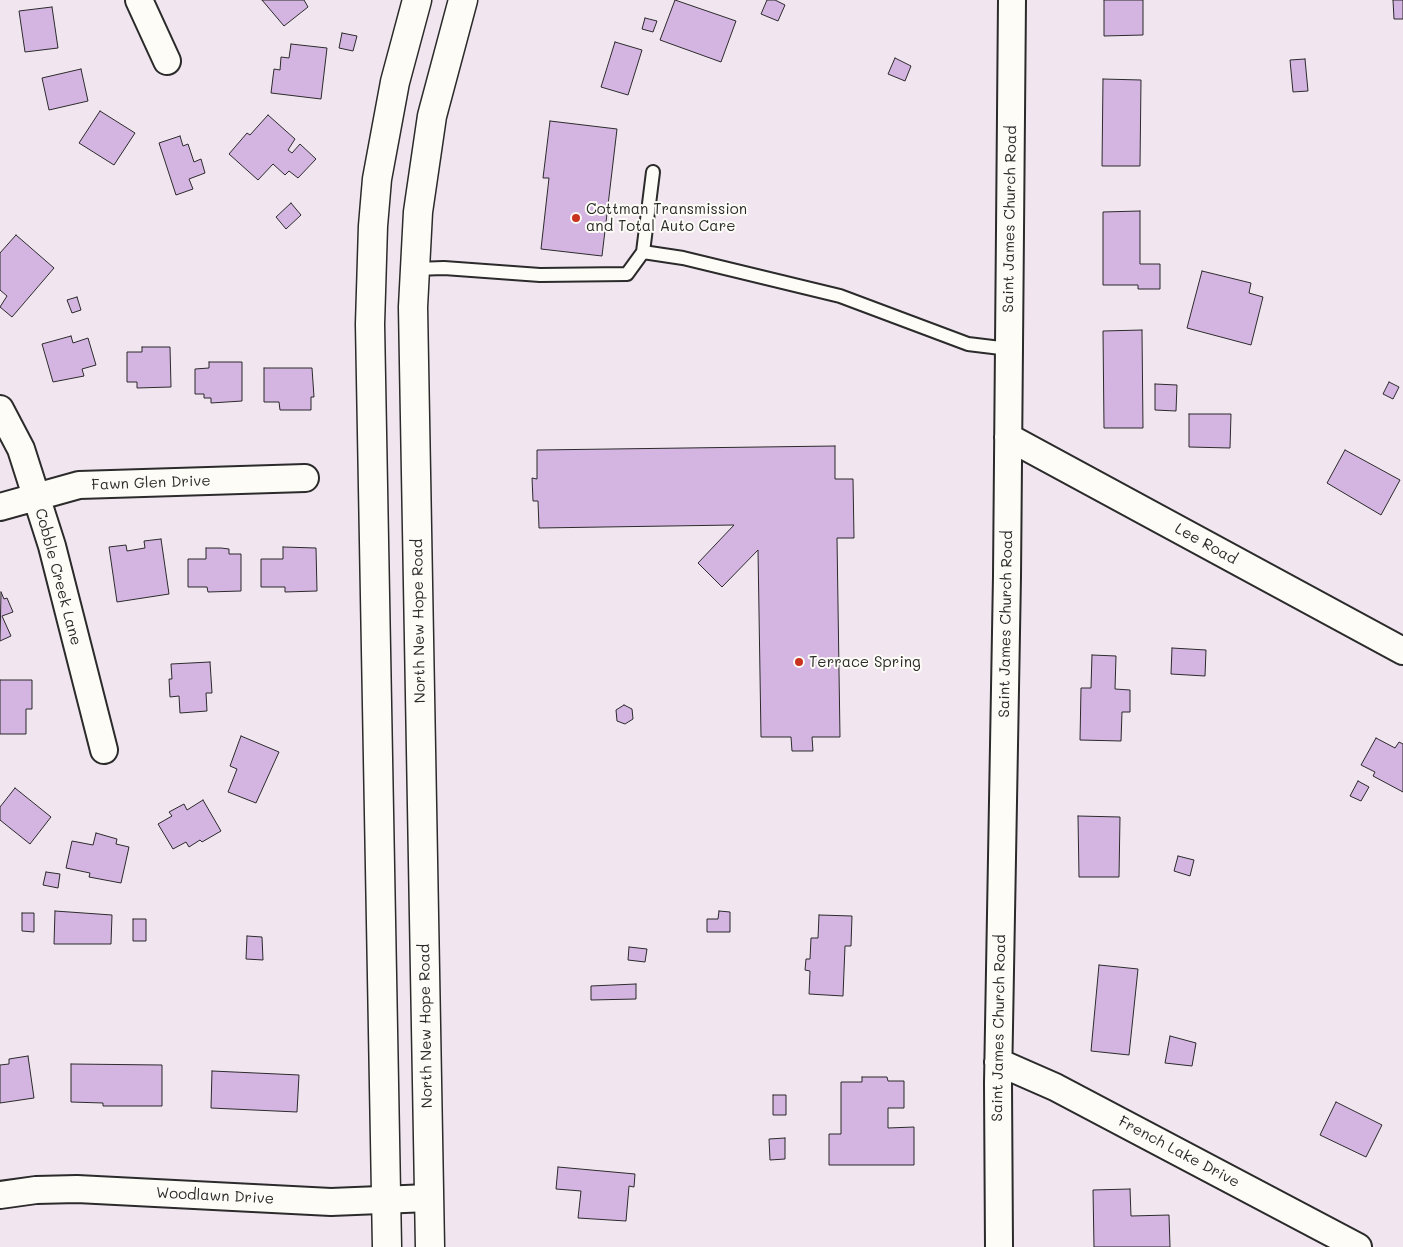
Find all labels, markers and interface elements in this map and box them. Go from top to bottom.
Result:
street label: Saint James Church Road [999,125,1021,313]
place label: Cottman Transmission and Total Auto Care [586,200,747,235]
marker: Cottman Transmission and Total Auto Care [570,212,582,224]
street label: Fawn Glen Drive [91,472,211,494]
street label: Cobble Creek Lane [31,507,85,647]
street label: Lee Road [1172,519,1240,569]
street label: Saint James Church Road [995,530,1017,718]
street label: North New Hope Road [409,539,429,703]
place label: Terrace Spring [809,653,921,671]
marker: Terrace Spring [793,656,805,668]
street label: Saint James Church Road [988,934,1010,1122]
street label: North New Hope Road [416,944,436,1108]
street label: French Lake Drive [1115,1112,1243,1192]
street label: Woodlawn Drive [156,1184,274,1208]

